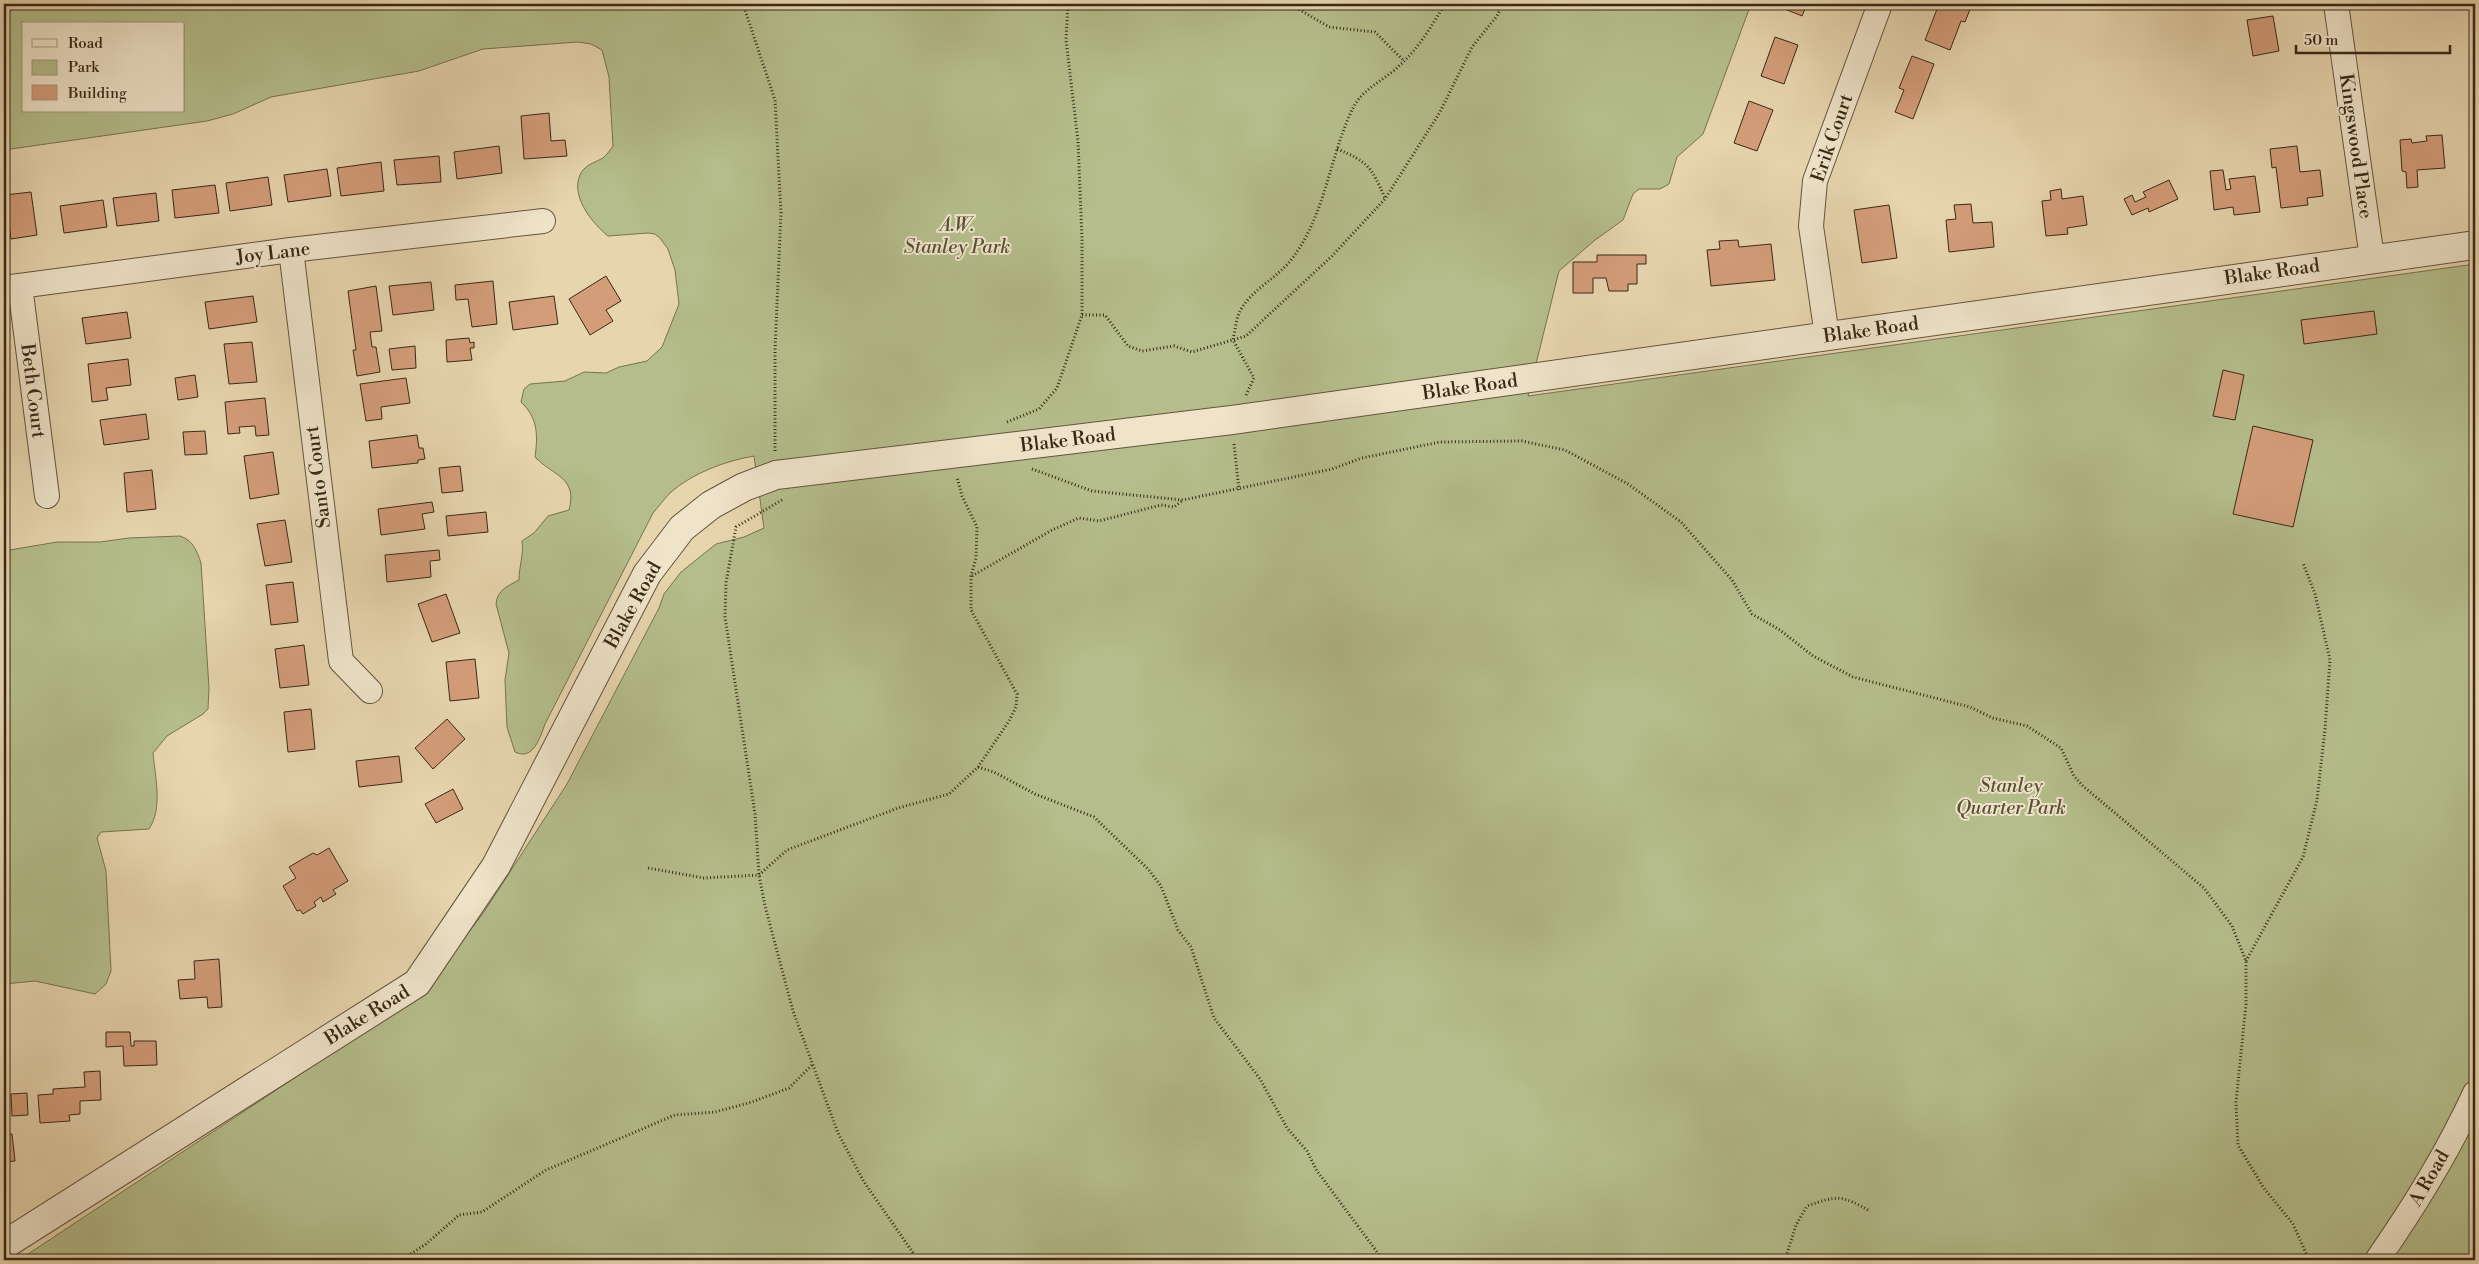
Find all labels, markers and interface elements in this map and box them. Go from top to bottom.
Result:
legend [22,22,185,112]
scale bar [2296,22,2450,54]
text: 50 m [2304,31,2338,50]
text: Road [68,34,103,53]
text: Park [68,58,100,77]
street label: Kingswood Place [2334,72,2378,220]
text: Building [67,84,127,103]
street label: Erik Court [1806,90,1858,185]
park label: A.W. Stanley Park [904,213,1010,259]
street label: Joy Lane [233,237,312,270]
street label: Blake Road [2222,253,2321,291]
street label: Blake Road [1821,311,1920,349]
street label: Beth Court [15,341,51,440]
street label: Blake Road [1420,368,1519,406]
street label: Blake Road [1018,422,1117,458]
street label: Santo Court [300,424,336,530]
street label: Blake Road [599,557,667,654]
park label: Stanley Quarter Park [1956,774,2066,820]
street label: Blake Road [319,979,414,1051]
street label: A Road [2403,1145,2455,1211]

